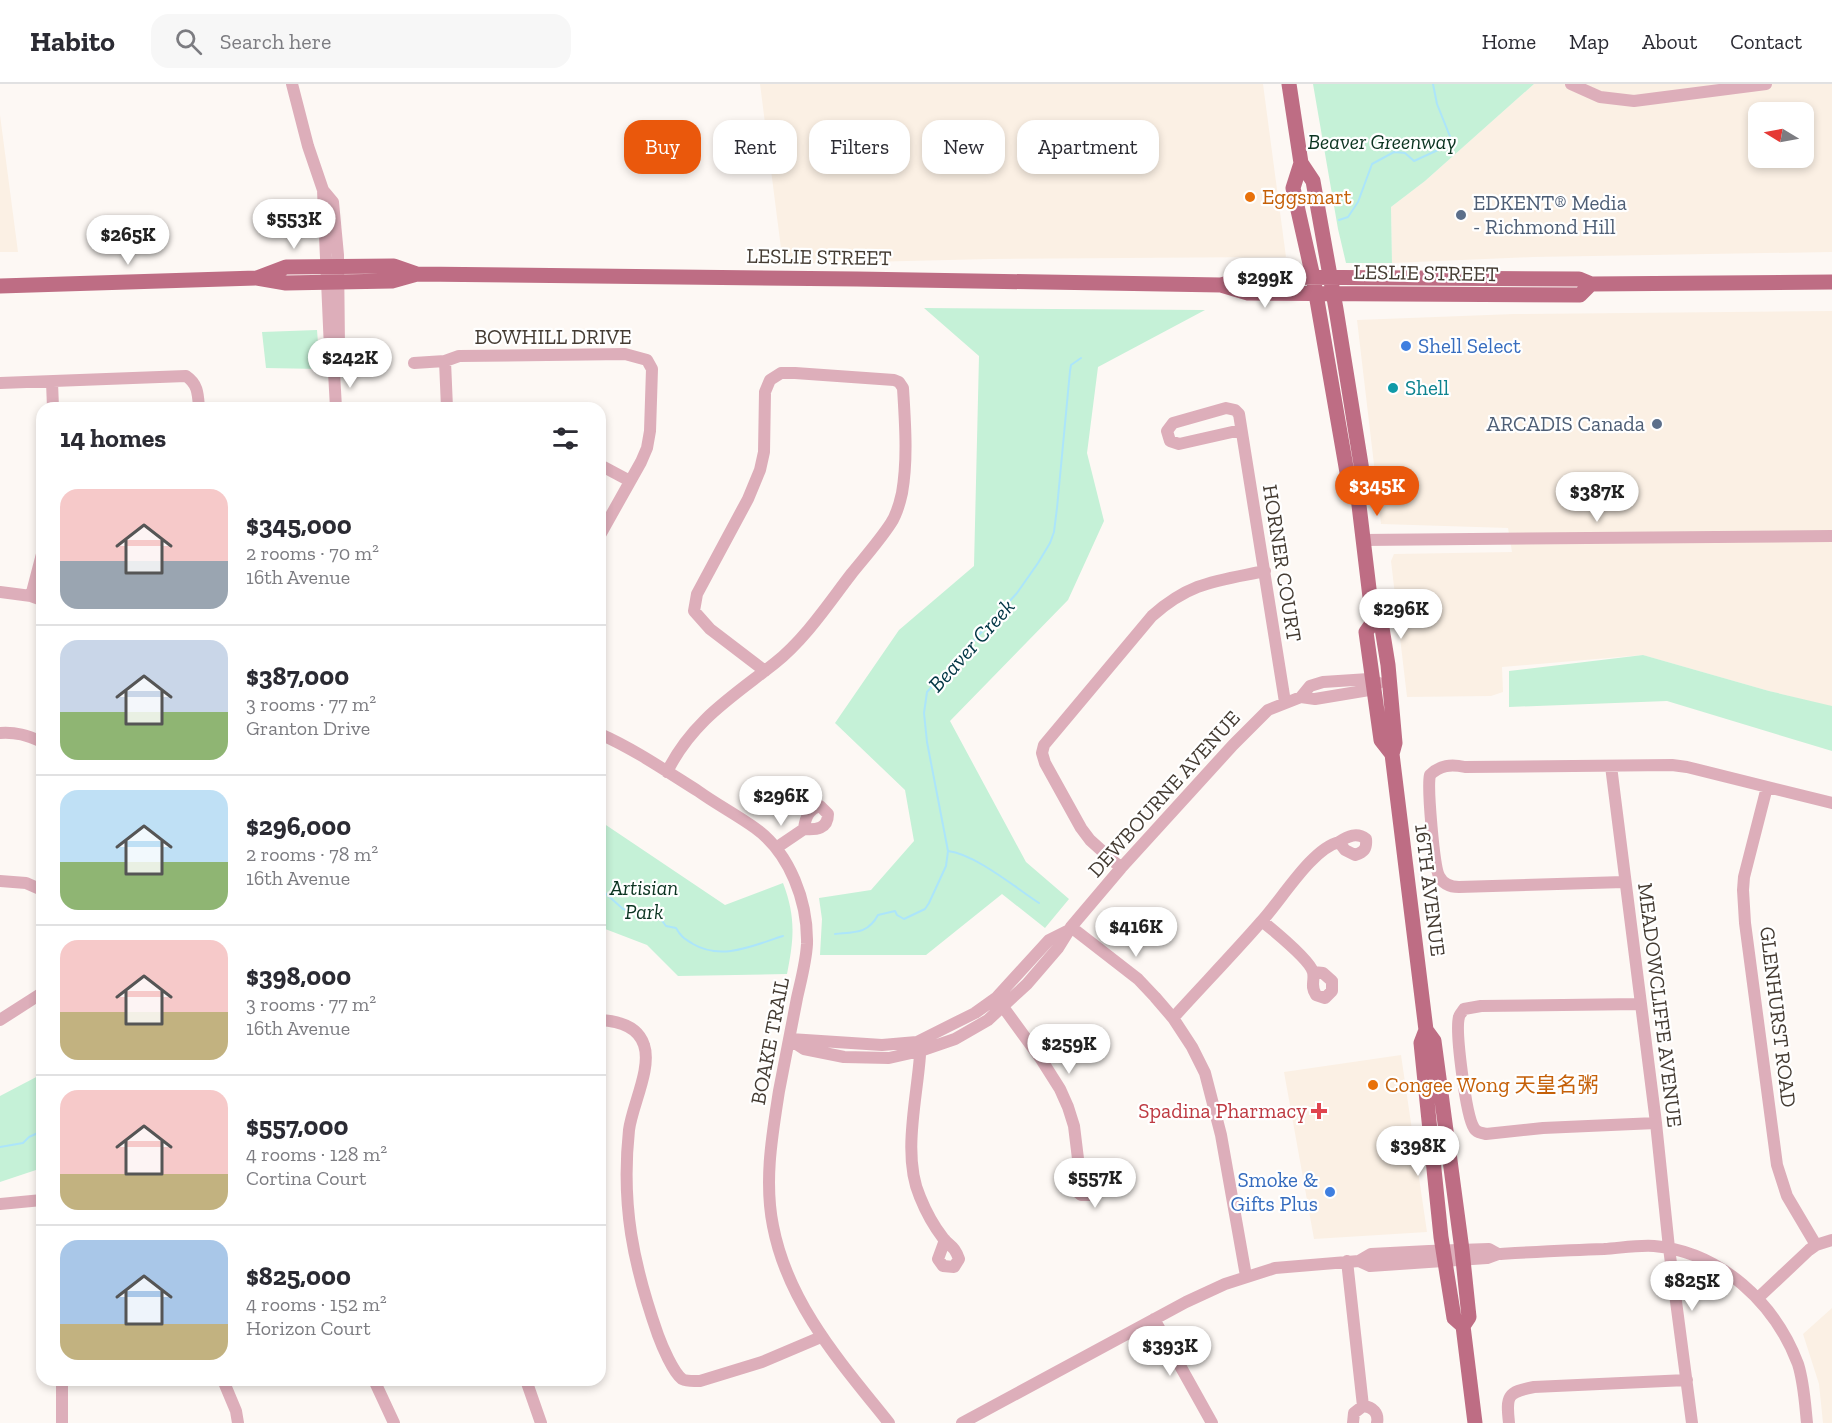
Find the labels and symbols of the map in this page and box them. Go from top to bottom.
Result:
north arrow [1748,102,1814,168]
park label: Beaver Greenway [1308,129,1456,154]
place label: Eggsmart [1262,184,1352,209]
marker: Eggsmart [1243,190,1257,204]
place label: EDKENT® Media - Richmond Hill [1473,190,1627,239]
pin: $553K [252,199,336,250]
marker: EDKENT® Media - Richmond Hill [1454,208,1468,222]
pin: $265K [86,215,170,266]
street label: LESLIE STREET [746,243,892,270]
pin: $299K [1223,258,1307,309]
street label: LESLIE STREET [1353,259,1499,286]
street label: BOWHILL DRIVE [474,324,632,349]
place label: Shell Select [1418,333,1521,358]
pin: $242K [308,338,392,389]
marker: Shell Select [1399,339,1413,353]
place label: Shell [1405,375,1449,400]
marker: Shell [1386,381,1400,395]
place label: ARCADIS Canada [1487,411,1645,436]
marker: ARCADIS Canada [1650,417,1664,431]
pin: $345K [1335,466,1419,517]
pin: $387K [1555,472,1639,523]
street label: HORNER COURT [1258,483,1307,643]
pin: $296K [1359,589,1443,640]
water label: Beaver Creek [922,593,1020,698]
street label: DEWBOURNE AVENUE [1082,705,1245,882]
pin: $296K [739,776,823,827]
street label: 16TH AVENUE [1410,822,1451,958]
park label: Artisian Park [609,875,678,924]
street label: MEADOWCLIFFE AVENUE [1633,881,1688,1129]
pin: $416K [1094,907,1178,958]
street label: GLENHURST ROAD [1755,925,1802,1109]
street label: BOAKE TRAIL [745,975,794,1107]
pin: $259K [1027,1024,1111,1075]
place label: Congee Wong 天皇名粥 [1385,1072,1598,1097]
marker: Congee Wong 天皇名粥 [1366,1078,1380,1092]
place label: Spadina Pharmacy [1138,1098,1307,1123]
marker: Spadina Pharmacy [1312,1104,1326,1118]
pin: $398K [1376,1126,1460,1177]
pin: $557K [1053,1158,1137,1209]
place label: Smoke & Gifts Plus [1231,1167,1318,1216]
marker: Smoke & Gifts Plus [1323,1185,1337,1199]
pin: $825K [1650,1261,1734,1312]
pin: $393K [1128,1326,1212,1377]

